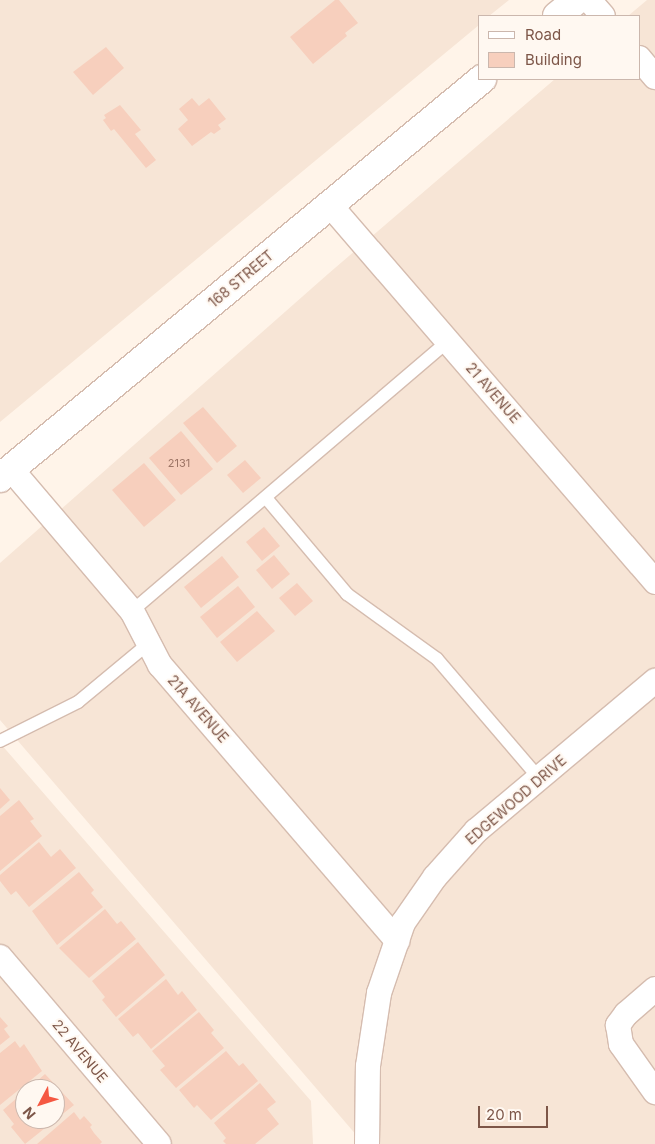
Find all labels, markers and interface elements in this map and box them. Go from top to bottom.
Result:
legend [478,15,640,80]
text: Road [525,25,561,44]
text: Building [525,50,582,69]
street label: 168 STREET [205,247,277,311]
street label: 21 AVENUE [462,359,524,427]
house number: 2131 [168,456,190,470]
street label: 21A AVENUE [164,672,232,746]
street label: EDGEWOOD DRIVE [462,752,570,848]
street label: 22 AVENUE [49,1016,111,1086]
north arrow [15,1079,65,1129]
scale bar [480,1096,550,1128]
text: N [19,1104,39,1123]
text: 20 m [486,1105,522,1124]

